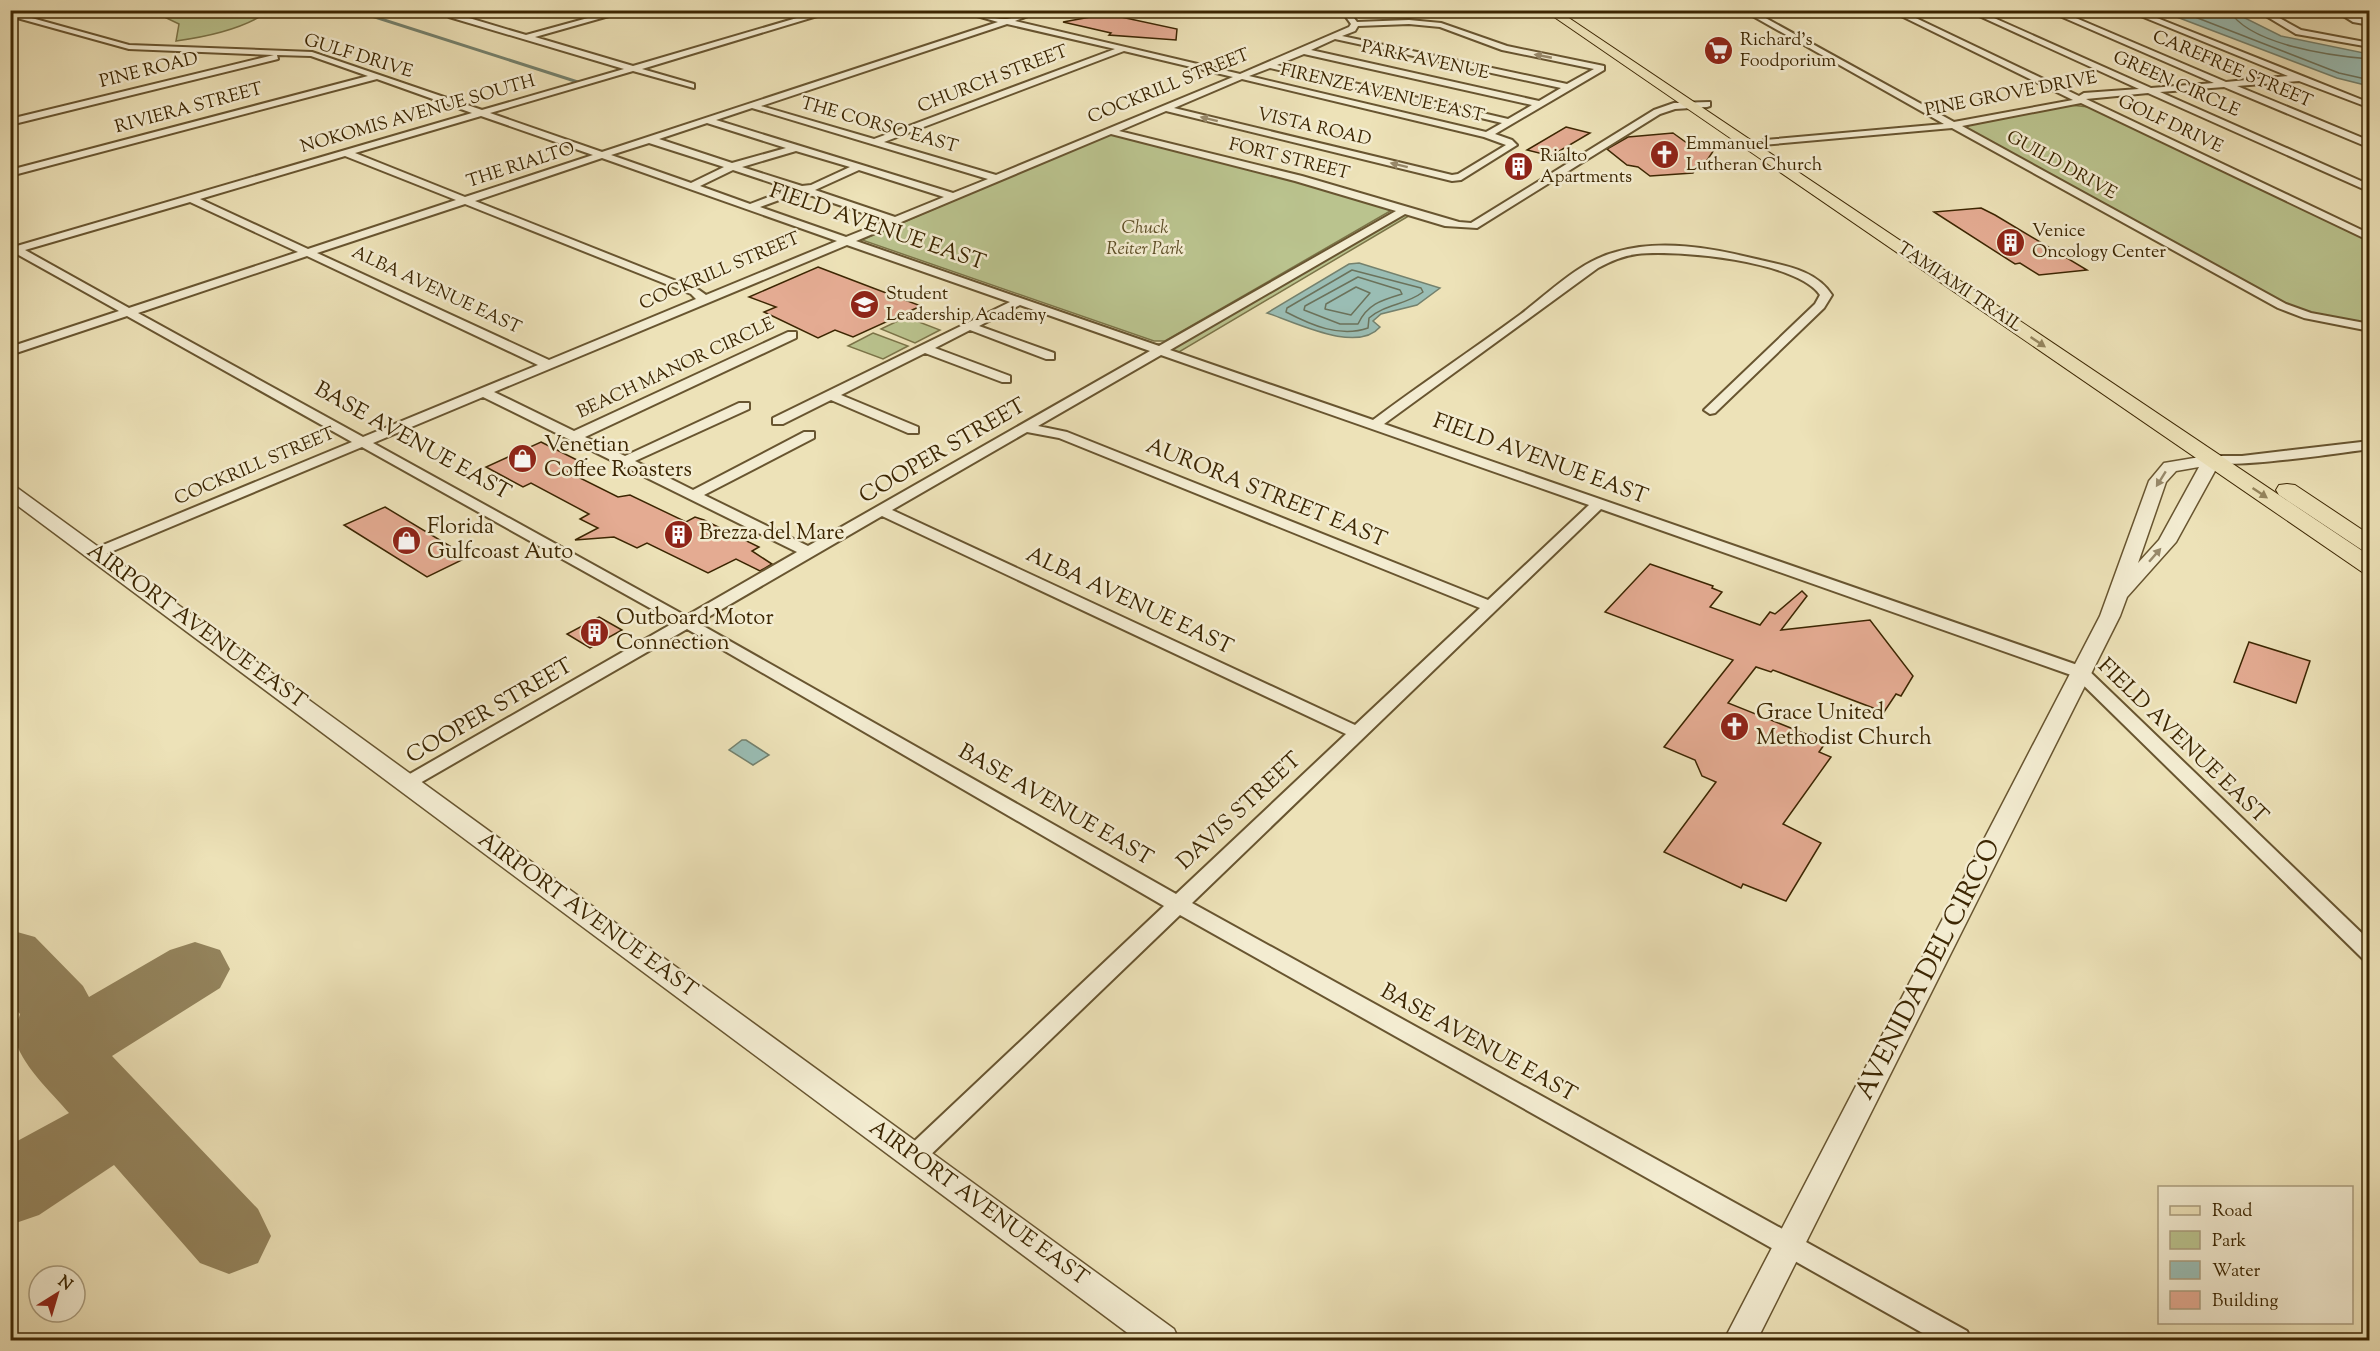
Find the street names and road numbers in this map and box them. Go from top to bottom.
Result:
street label: CAREFREE STREET [2148,25,2316,116]
street label: GULF DRIVE [300,28,416,86]
street label: PARK AVENUE [1359,35,1492,87]
street label: CHURCH STREET [914,39,1072,121]
street label: COCKRILL STREET [1084,43,1254,131]
street label: GREEN CIRCLE [2108,45,2244,125]
street label: PINE ROAD [97,46,201,96]
street label: FIRENZE AVENUE EAST [1277,58,1487,130]
street label: PINE GROVE DRIVE [1923,66,2099,124]
street label: NOKOMIS AVENUE SOUTH [298,69,538,161]
street label: RIVIERA STREET [112,77,266,141]
street label: GOLF DRIVE [2113,89,2227,161]
street label: THE CORSO EAST [797,91,961,161]
street label: VISTA ROAD [1254,102,1374,154]
street label: GUILD DRIVE [2001,125,2121,207]
street label: FORT STREET [1226,132,1353,188]
street label: THE RIALTO [464,136,578,196]
street label: FIELD AVENUE EAST [765,176,990,280]
street label: COCKRILL STREET [636,226,805,318]
street label: TAMIAMI TRAIL [1891,236,2027,340]
street label: ALBA AVENUE EAST [347,240,525,342]
street label: BEACH MANOR CIRCLE [573,312,779,426]
street label: BASE AVENUE EAST [308,375,517,510]
street label: COOPER STREET [854,391,1033,513]
street label: FIELD AVENUE EAST [1428,406,1653,514]
street label: COCKRILL STREET [171,421,340,513]
street label: AURORA STREET EAST [1141,431,1392,557]
street label: AIRPORT AVENUE EAST [80,536,313,718]
street label: ALBA AVENUE EAST [1020,540,1238,664]
street label: COOPER STREET [401,651,580,773]
street label: FIELD AVENUE EAST [2089,652,2275,833]
street label: BASE AVENUE EAST [952,737,1159,875]
street label: DAVIS STREET [1170,745,1310,878]
street label: AIRPORT AVENUE EAST [471,825,704,1007]
street label: AVENIDA DEL CIRCO [1846,833,2012,1107]
street label: BASE AVENUE EAST [1374,977,1583,1112]
street label: AIRPORT AVENUE EAST [862,1113,1095,1295]

